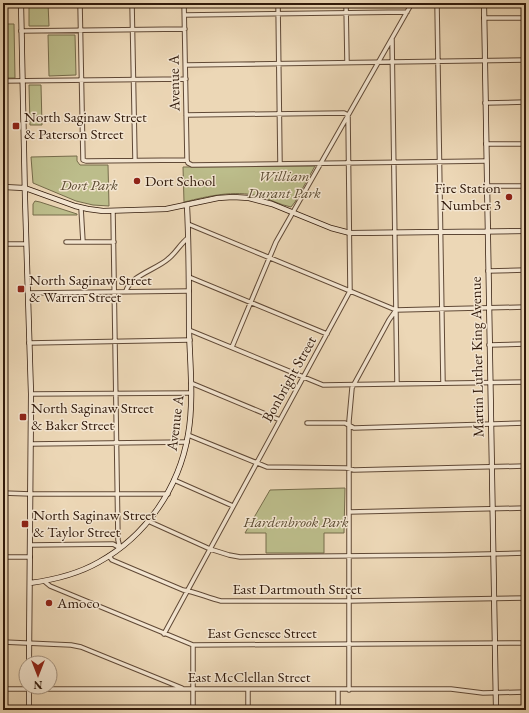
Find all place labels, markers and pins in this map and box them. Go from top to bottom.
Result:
place label: North Saginaw Street & Paterson Street [24,107,147,143]
marker: North Saginaw Street & Paterson Street [11,121,21,131]
place label: Dort School [145,171,216,190]
marker: Dort School [132,176,142,186]
place label: Fire Station Number 3 [434,178,501,214]
marker: Fire Station Number 3 [504,192,514,202]
place label: North Saginaw Street & Warren Street [29,270,152,306]
marker: North Saginaw Street & Warren Street [16,284,26,294]
place label: North Saginaw Street & Baker Street [31,398,154,434]
marker: North Saginaw Street & Baker Street [18,412,28,422]
place label: North Saginaw Street & Taylor Street [33,505,156,541]
marker: North Saginaw Street & Taylor Street [20,519,30,529]
place label: Amoco [56,593,100,612]
marker: Amoco [44,598,54,608]

